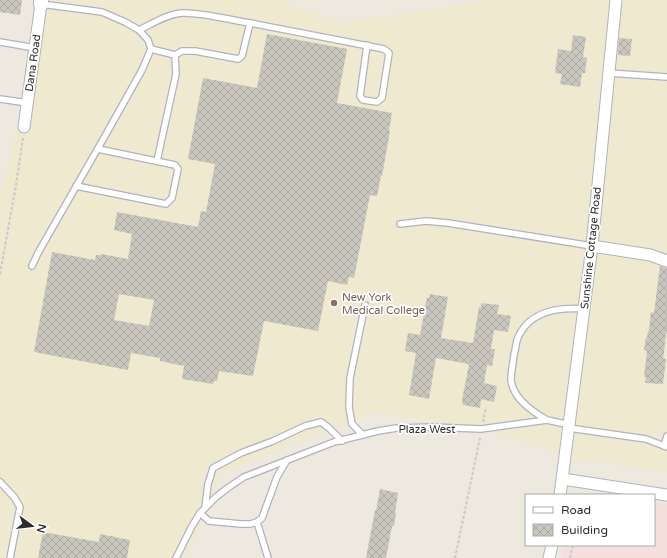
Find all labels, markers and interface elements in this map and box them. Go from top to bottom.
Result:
street label: Dana Road [23,33,43,92]
street label: Sunshine Cottage Road [578,186,604,310]
place label: New York Medical College [342,291,425,317]
marker: New York Medical College [329,298,339,308]
street label: Plaza West [398,423,456,436]
legend [525,494,655,546]
text: Road [561,503,591,517]
north arrow [12,506,52,546]
text: N [34,523,49,534]
text: Building [561,523,608,537]

